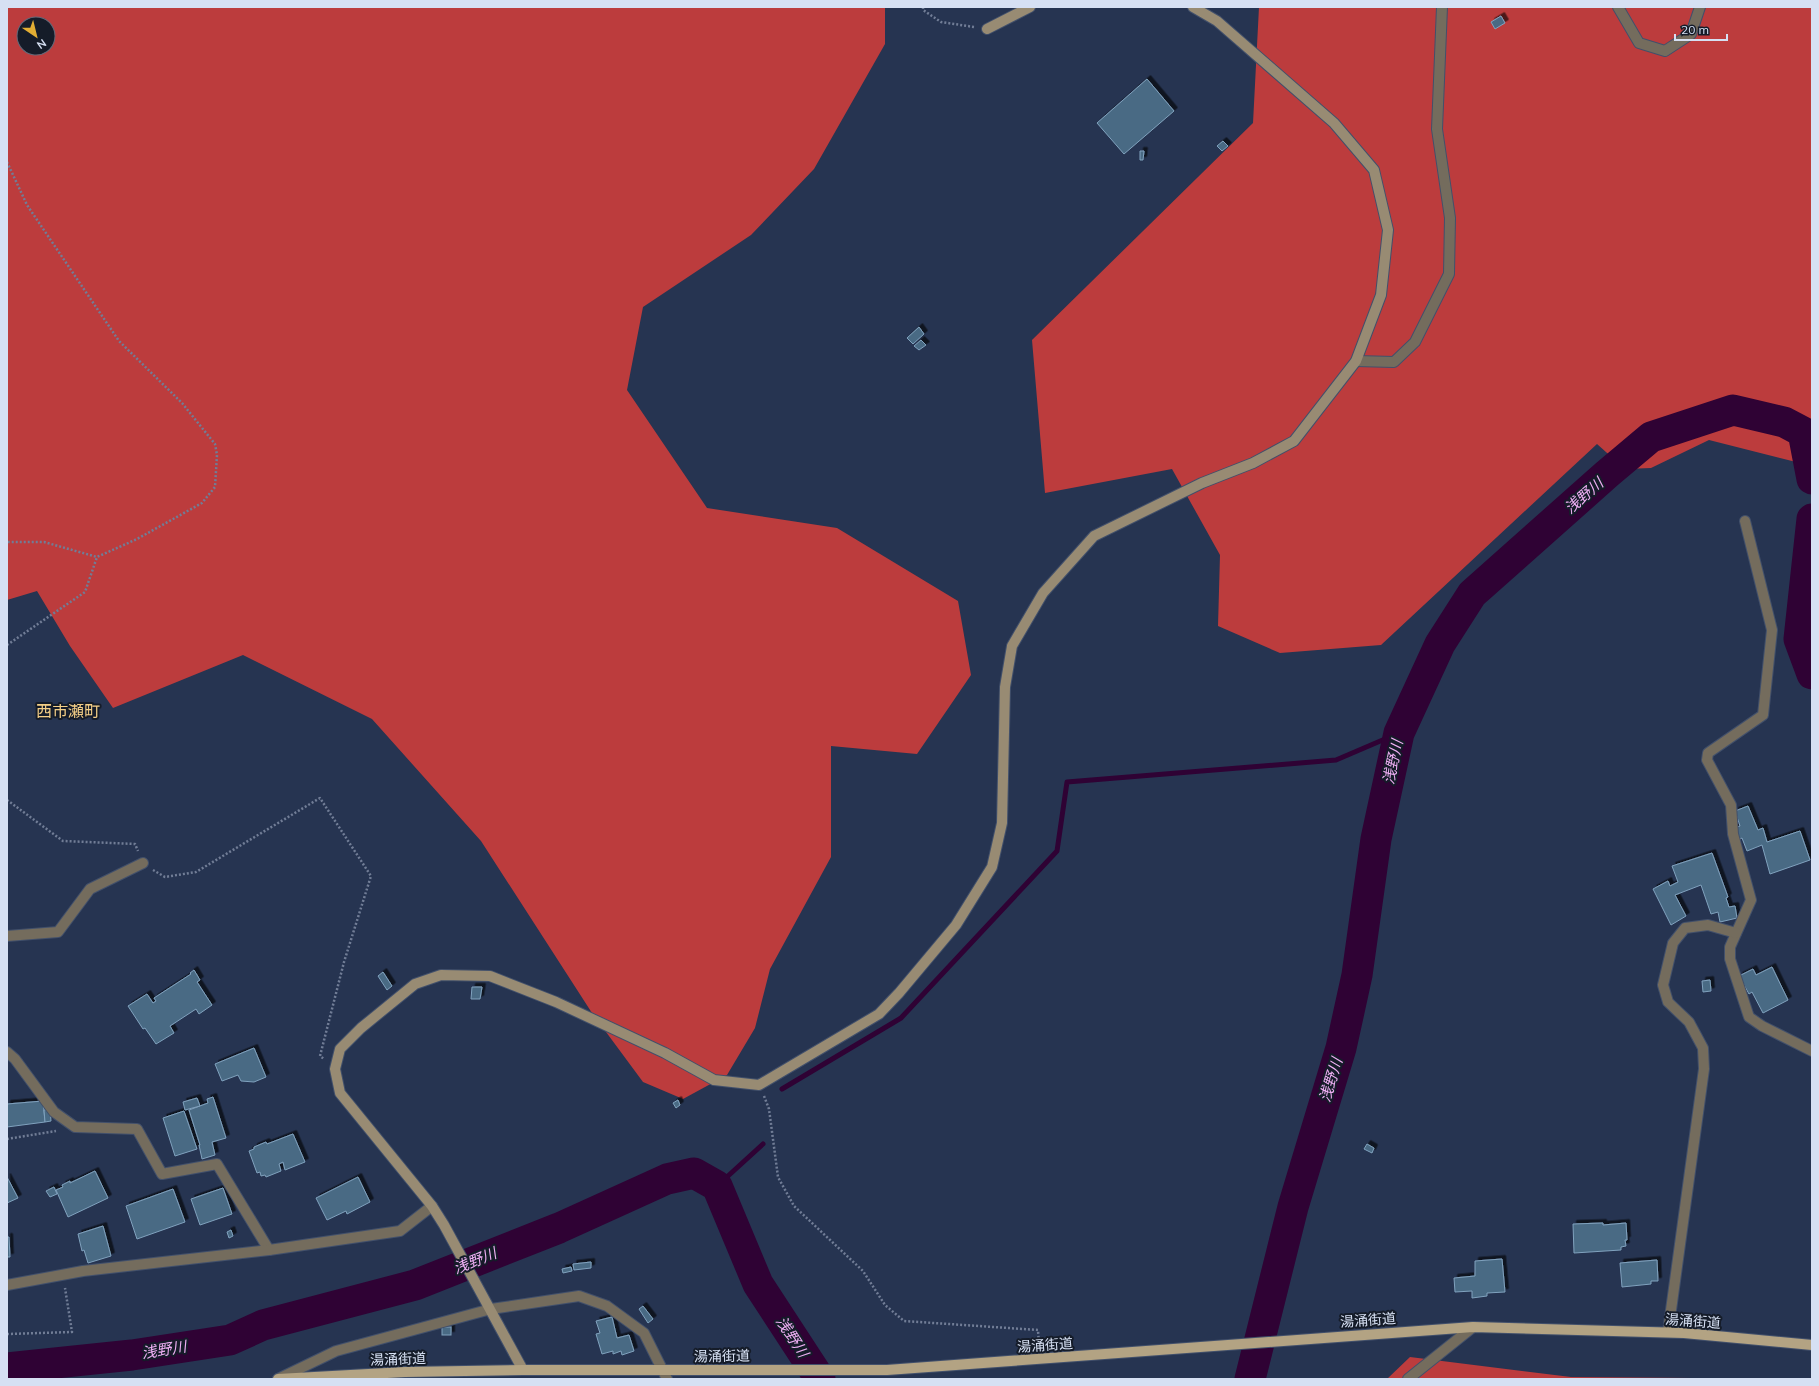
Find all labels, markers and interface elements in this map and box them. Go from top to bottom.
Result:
north arrow [16,16,56,56]
scale bar [1675,16,1727,42]
text: 20 m [1681,22,1709,37]
text: N [34,36,49,52]
water label: 浅野川 [1560,472,1608,518]
district label: 西市瀬町 [36,701,100,721]
water label: 浅野川 [1379,736,1407,786]
water label: 浅野川 [1315,1054,1347,1104]
water label: 浅野川 [450,1243,501,1278]
street label: 湯涌街道 [1339,1309,1397,1331]
street label: 湯涌街道 [1664,1310,1722,1332]
water label: 浅野川 [772,1313,814,1362]
street label: 湯涌街道 [1016,1334,1074,1356]
water label: 浅野川 [140,1336,190,1362]
street label: 湯涌街道 [694,1347,750,1365]
street label: 湯涌街道 [370,1349,426,1369]

